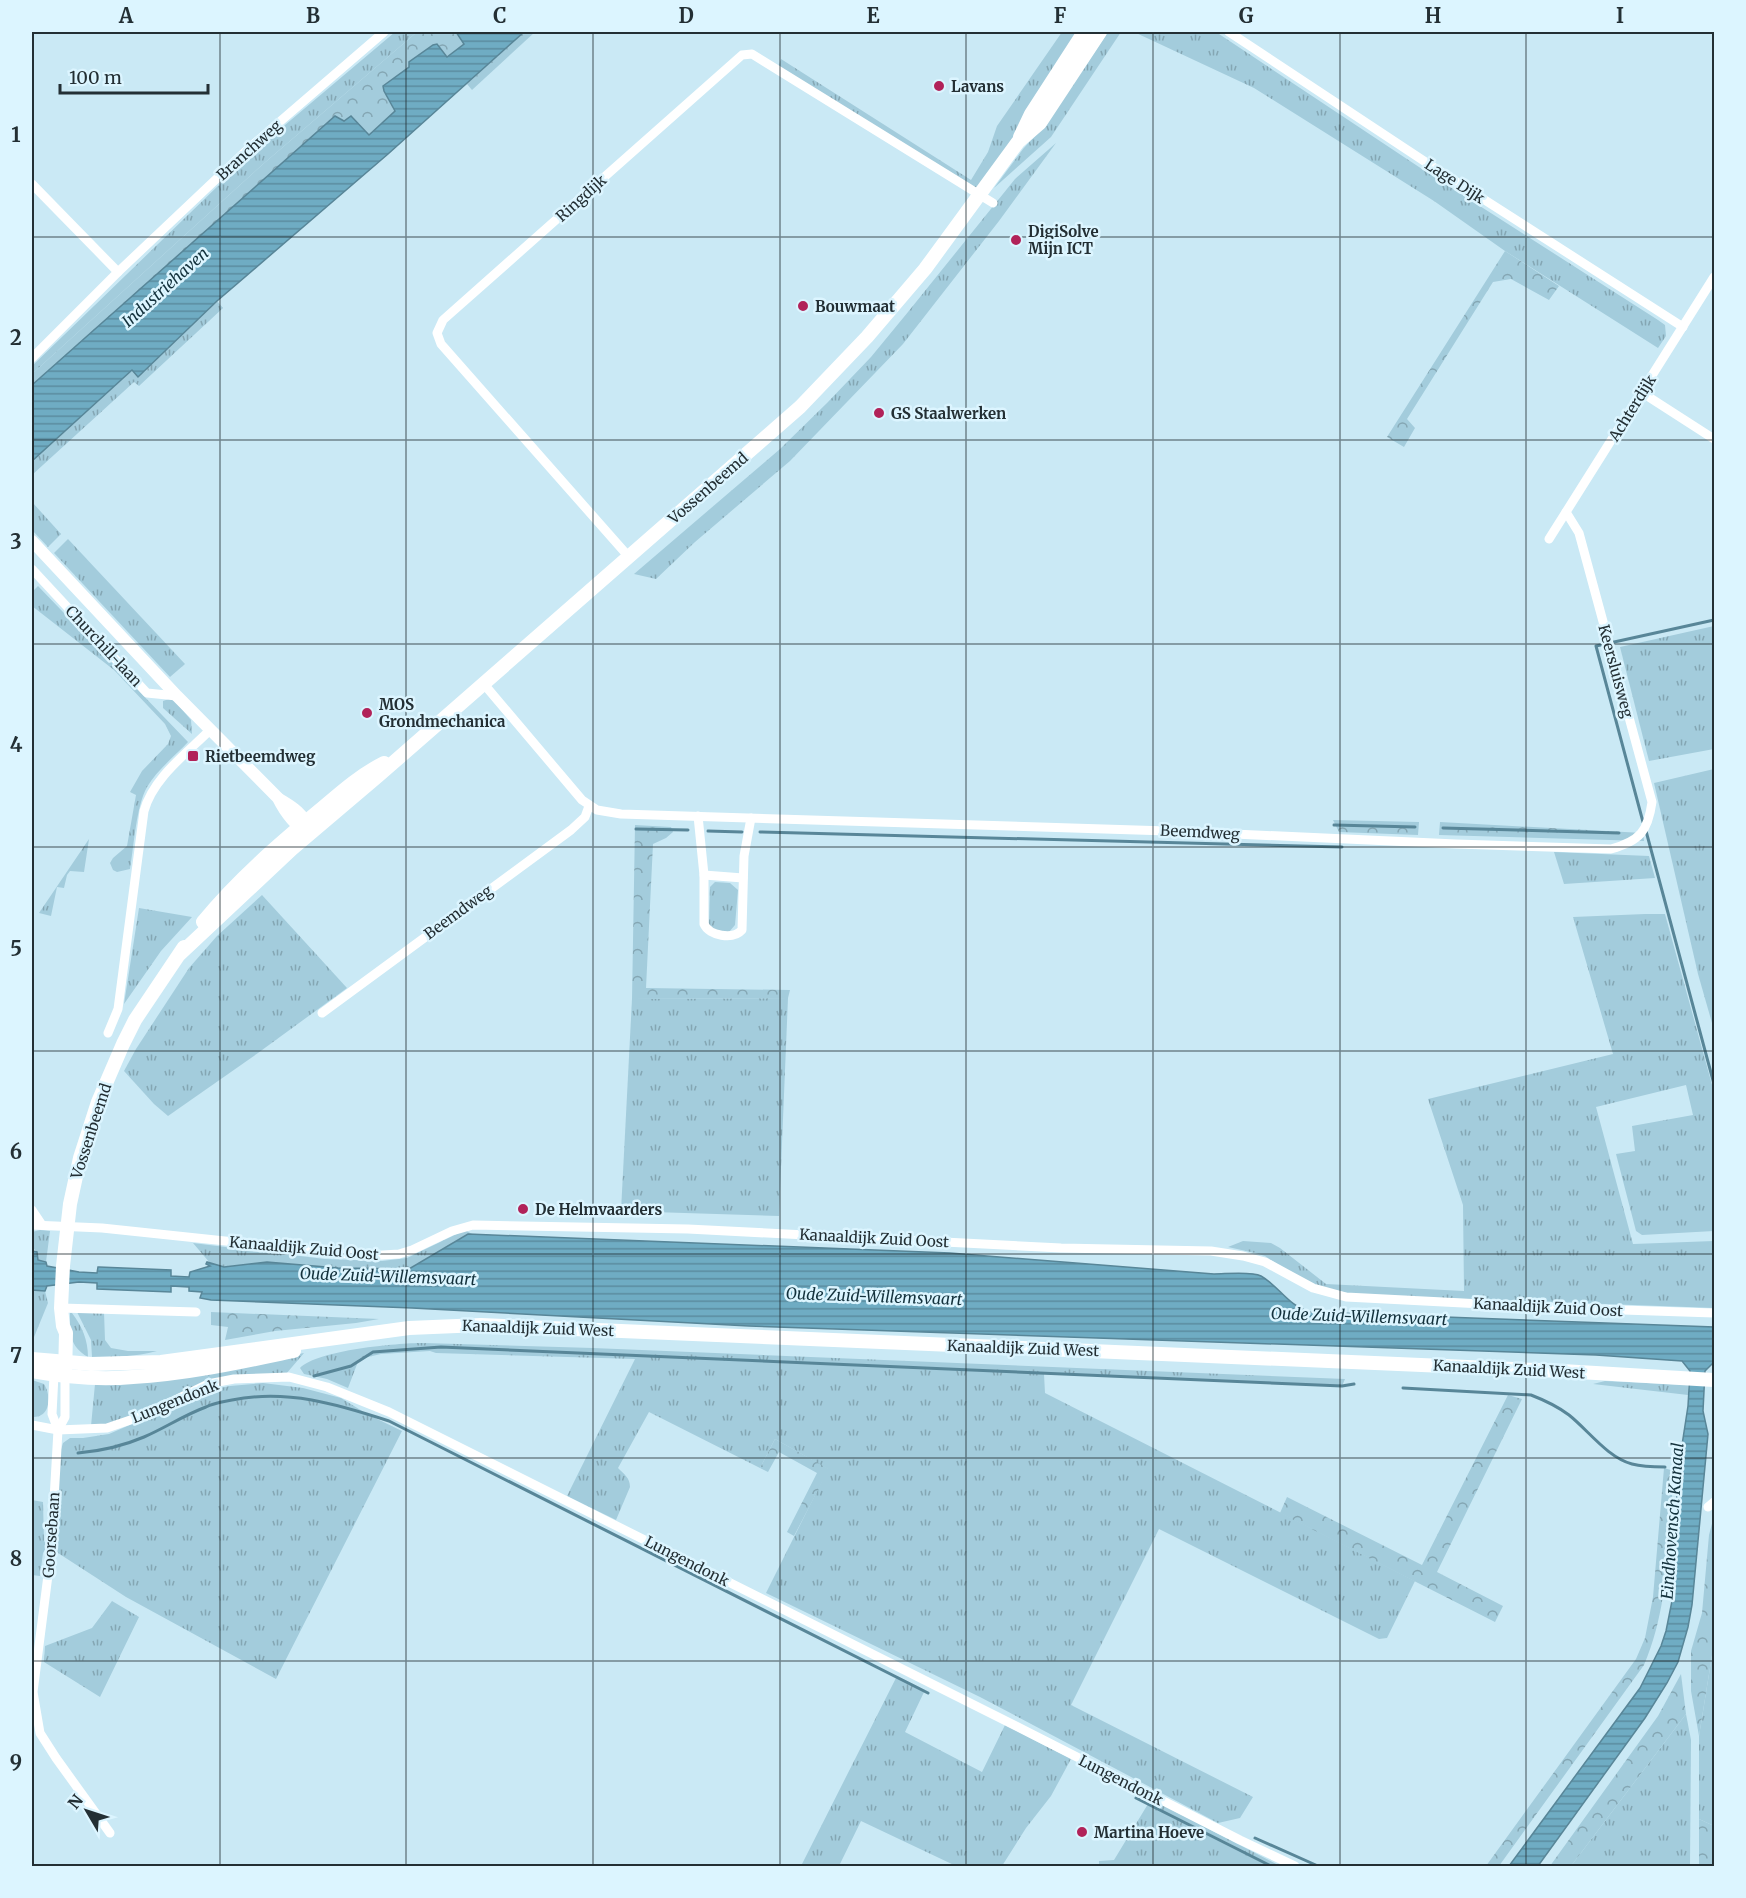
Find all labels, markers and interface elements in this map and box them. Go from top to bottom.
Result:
text: A [118,3,134,28]
text: B [306,3,320,28]
text: C [493,3,507,28]
text: D [678,3,694,28]
text: E [866,3,880,28]
text: F [1054,3,1067,28]
text: G [1239,3,1254,28]
text: H [1425,3,1441,28]
text: I [1616,3,1624,28]
scale bar [60,57,208,95]
text: 100 m [69,66,122,89]
place label: Lavans [951,77,1004,96]
marker: Lavans [932,79,946,93]
street label: Branchweg [213,116,285,184]
text: 1 [11,122,21,147]
street label: Lage Dijk [1421,155,1489,208]
street label: Ringdijk [552,170,611,226]
place label: DigiSolve Mijn ICT [1028,222,1099,258]
marker: DigiSolve Mijn ICT [1009,233,1023,247]
water label: Industriehaven [118,243,212,331]
place label: Bouwmaat [815,297,895,316]
marker: Bouwmaat [796,299,810,313]
text: 2 [10,325,22,350]
street label: Achterdijk [1604,371,1660,446]
place label: GS Staalwerken [891,404,1006,423]
marker: GS Staalwerken [872,406,886,420]
street label: Vossenbeemd [663,448,752,528]
text: 3 [10,529,22,554]
street label: Churchill-laan [62,602,146,690]
street label: Keersluisweg [1594,622,1638,720]
place label: MOS Grondmechanica [379,695,506,731]
marker: MOS Grondmechanica [360,706,374,720]
text: 4 [10,732,23,757]
place label: Rietbeemdweg [205,747,316,766]
marker: Rietbeemdweg [186,749,200,763]
street label: Beemdweg [1160,820,1240,844]
street label: Beemdweg [420,881,496,943]
text: 5 [10,936,22,961]
street label: Vossenbeemd [66,1081,115,1182]
text: 6 [10,1139,22,1164]
place label: De Helmvaarders [535,1200,662,1219]
marker: De Helmvaarders [516,1202,530,1216]
street label: Kanaaldijk Zuid Oost [799,1225,949,1251]
street label: Kanaaldijk Zuid Oost [229,1232,380,1264]
water label: Oude Zuid-Willemsvaart [299,1263,477,1289]
water label: Oude Zuid-Willemsvaart [785,1283,963,1309]
street label: Kanaaldijk Zuid Oost [1473,1294,1623,1320]
water label: Oude Zuid-Willemsvaart [1270,1303,1448,1329]
street label: Kanaaldijk Zuid West [462,1316,615,1340]
street label: Kanaaldijk Zuid West [947,1336,1100,1360]
text: 7 [10,1343,22,1368]
street label: Kanaaldijk Zuid West [1432,1356,1586,1382]
street label: Lungendonk [129,1375,222,1427]
water label: Eindhovensch Kanaal [1657,1442,1687,1600]
street label: Goorsebaan [39,1491,63,1579]
street label: Lungendonk [642,1532,733,1591]
text: 8 [10,1546,22,1571]
text: 9 [10,1750,22,1775]
street label: Lungendonk [1076,1751,1167,1810]
north arrow [57,1781,117,1841]
text: N [64,1790,87,1813]
place label: Martina Hoeve [1094,1823,1204,1842]
marker: Martina Hoeve [1075,1825,1089,1839]

